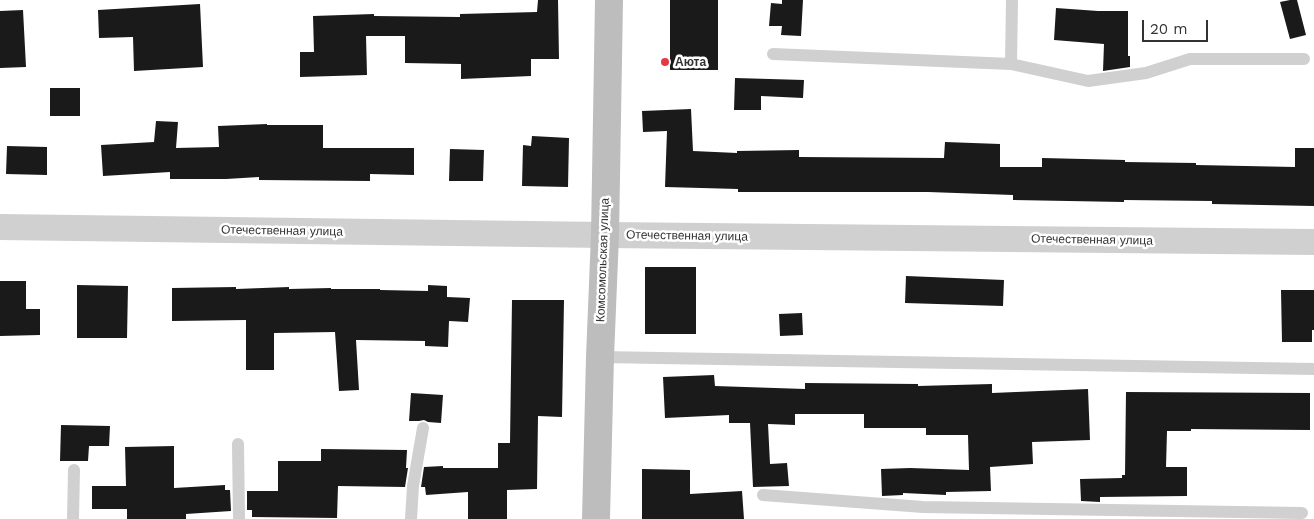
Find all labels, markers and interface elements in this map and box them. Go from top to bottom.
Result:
scale bar [1144,10,1210,42]
text: 20 m [1150,20,1188,38]
place label: Аюта [675,55,706,69]
marker: Аюта [659,56,671,68]
street label: Комсомольская улица [594,198,612,322]
street label: Отечественная улица [221,223,343,239]
street label: Отечественная улица [626,228,748,244]
street label: Отечественная улица [1031,232,1153,248]

